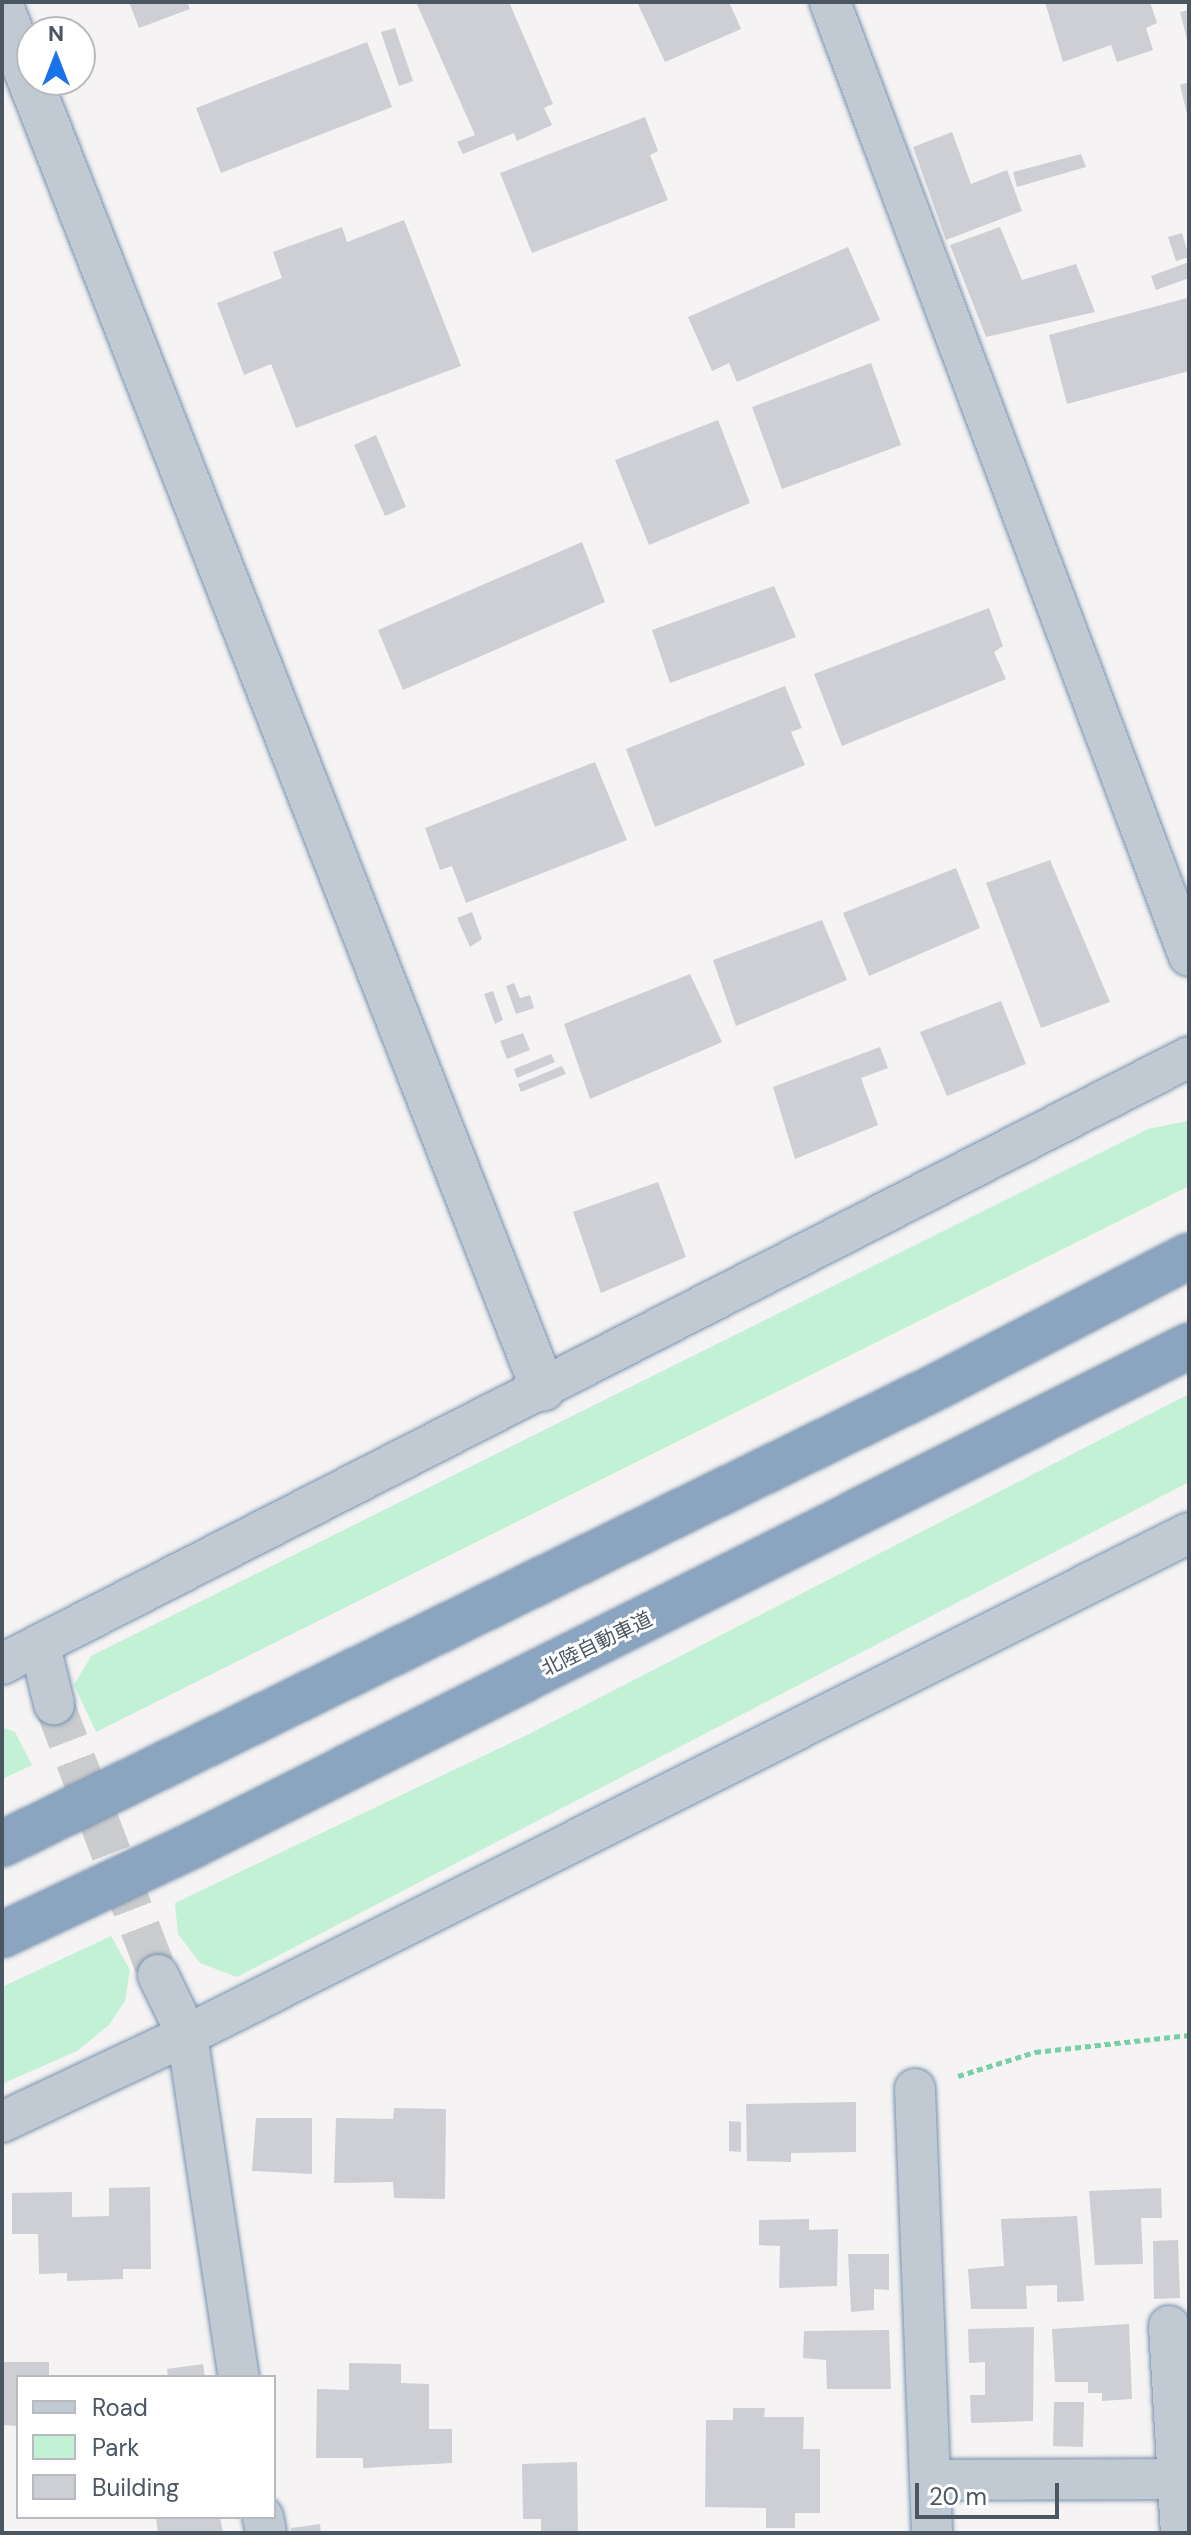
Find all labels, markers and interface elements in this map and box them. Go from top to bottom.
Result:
north arrow [16,16,96,96]
text: N [48,19,64,48]
street label: 北陸自動車道 [538,1607,656,1681]
legend [16,2375,276,2519]
text: Road [92,2392,148,2423]
text: Park [92,2432,139,2463]
scale bar [919,2467,1063,2517]
text: Building [92,2472,179,2503]
text: 20 m [929,2481,987,2512]

